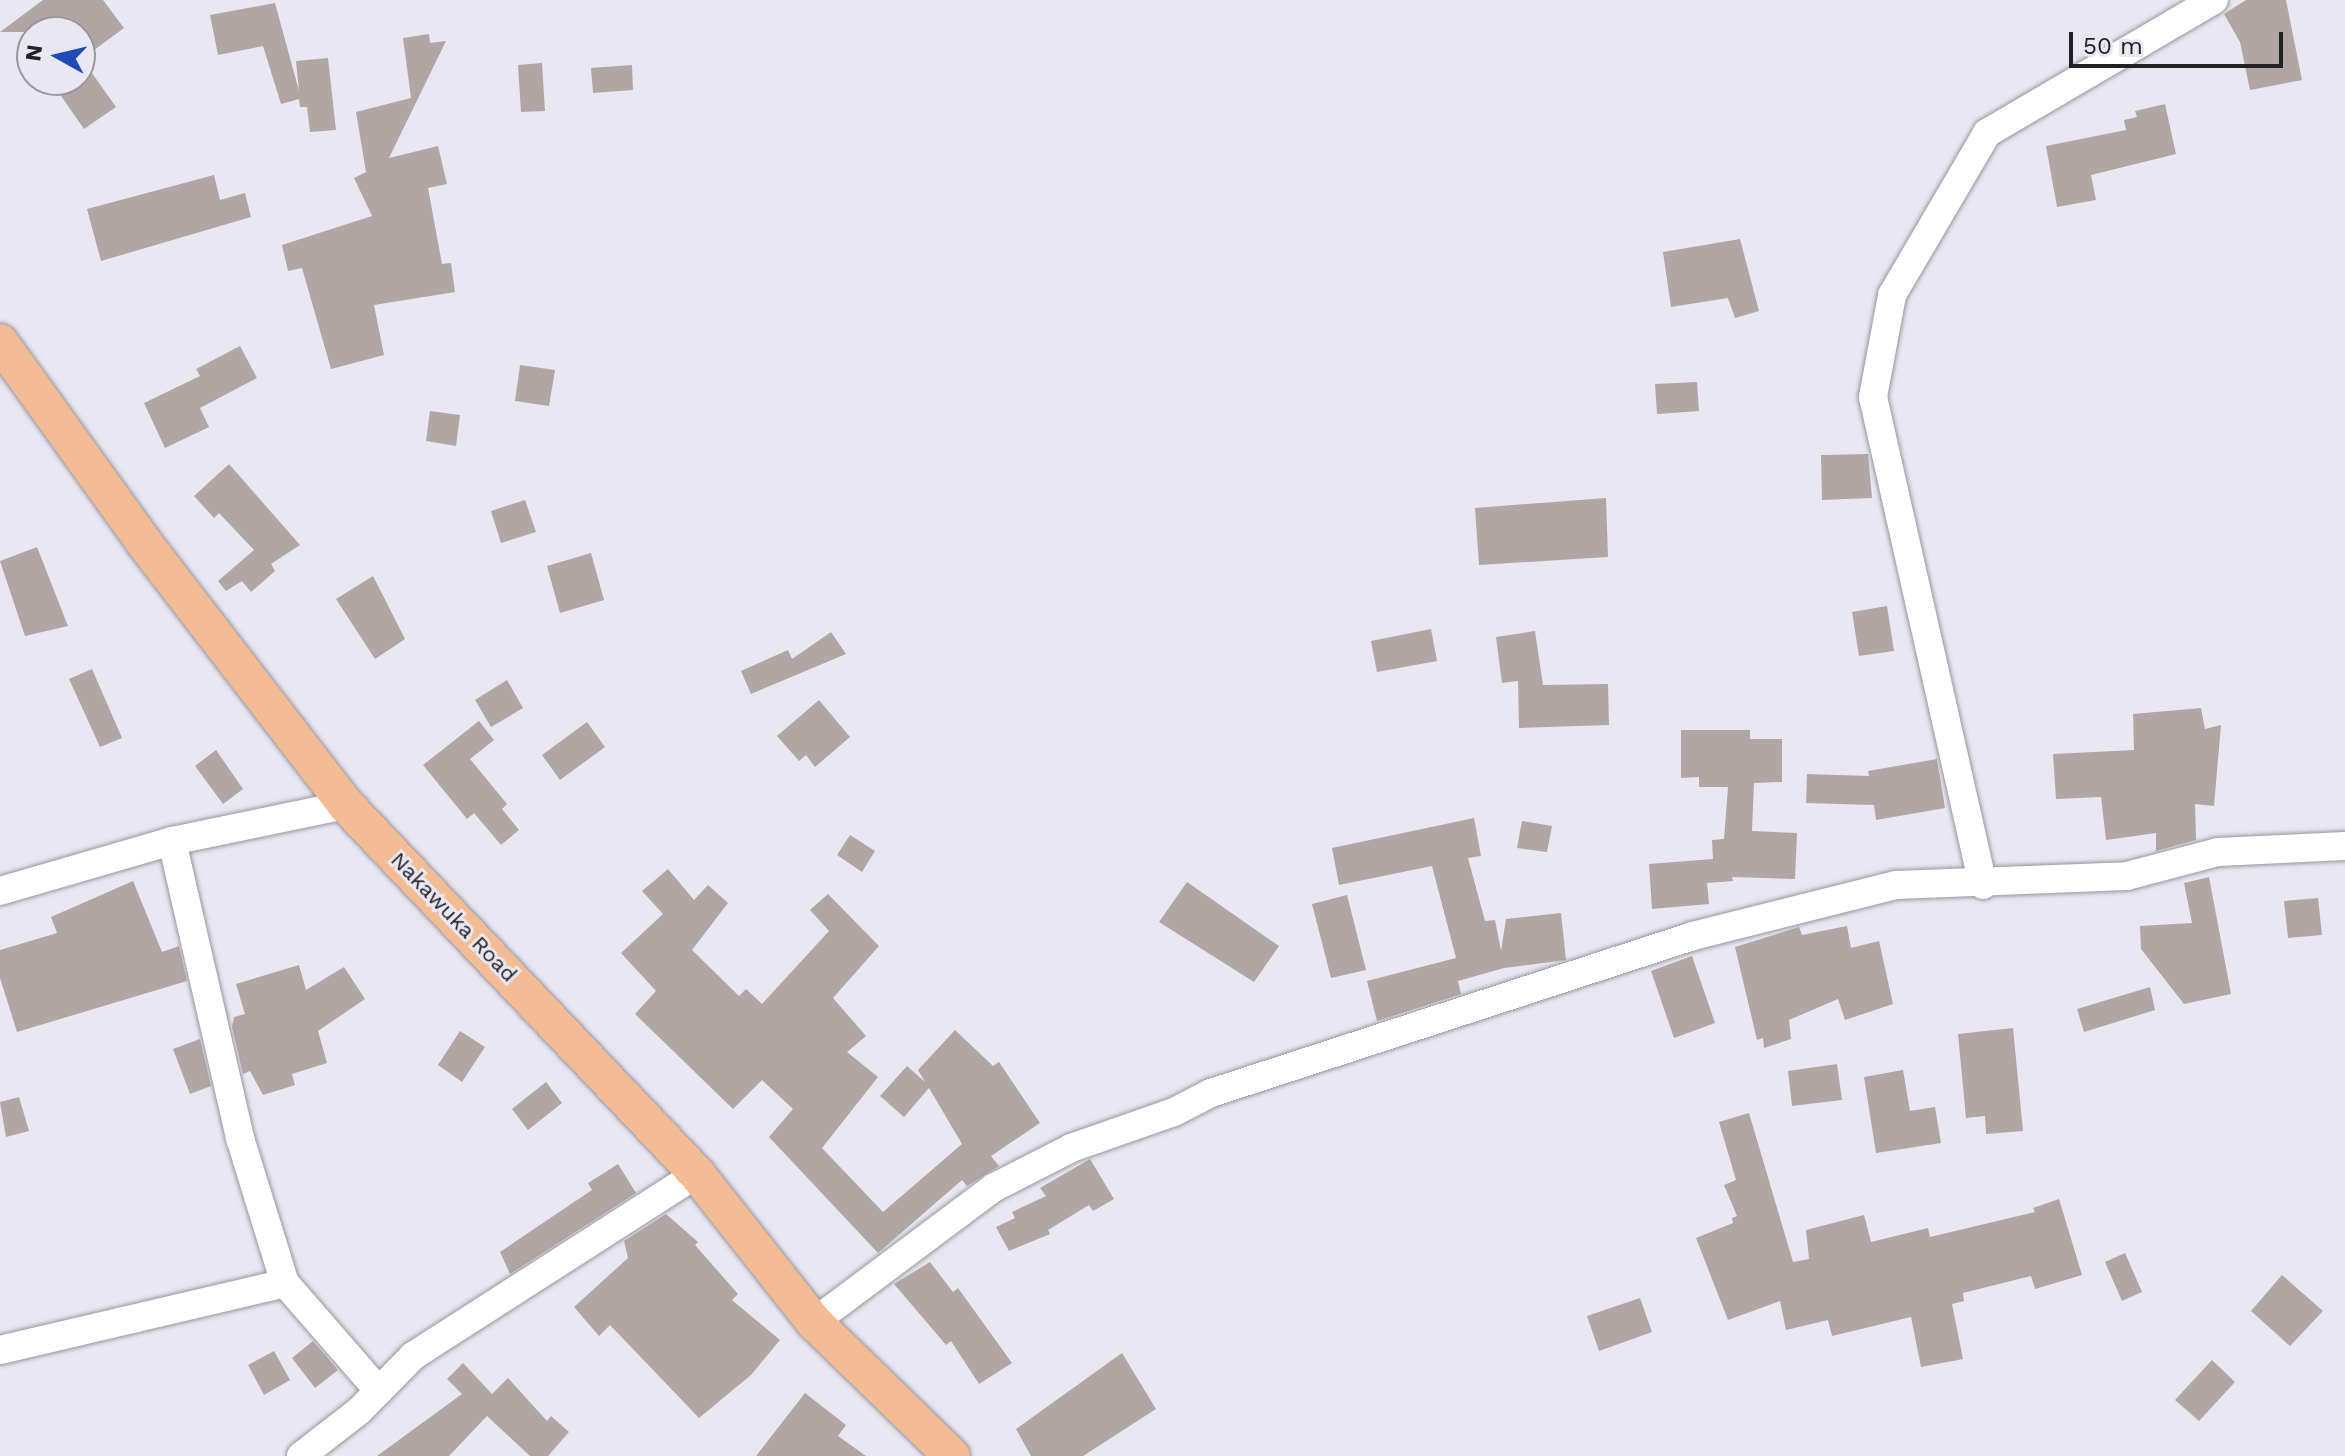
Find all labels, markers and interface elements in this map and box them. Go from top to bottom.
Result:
north arrow [16,16,96,96]
scale bar [2073,16,2287,66]
text: 50 m [2083,32,2143,60]
text: N [20,43,47,63]
street label: Nakawuka Road [385,846,523,988]

